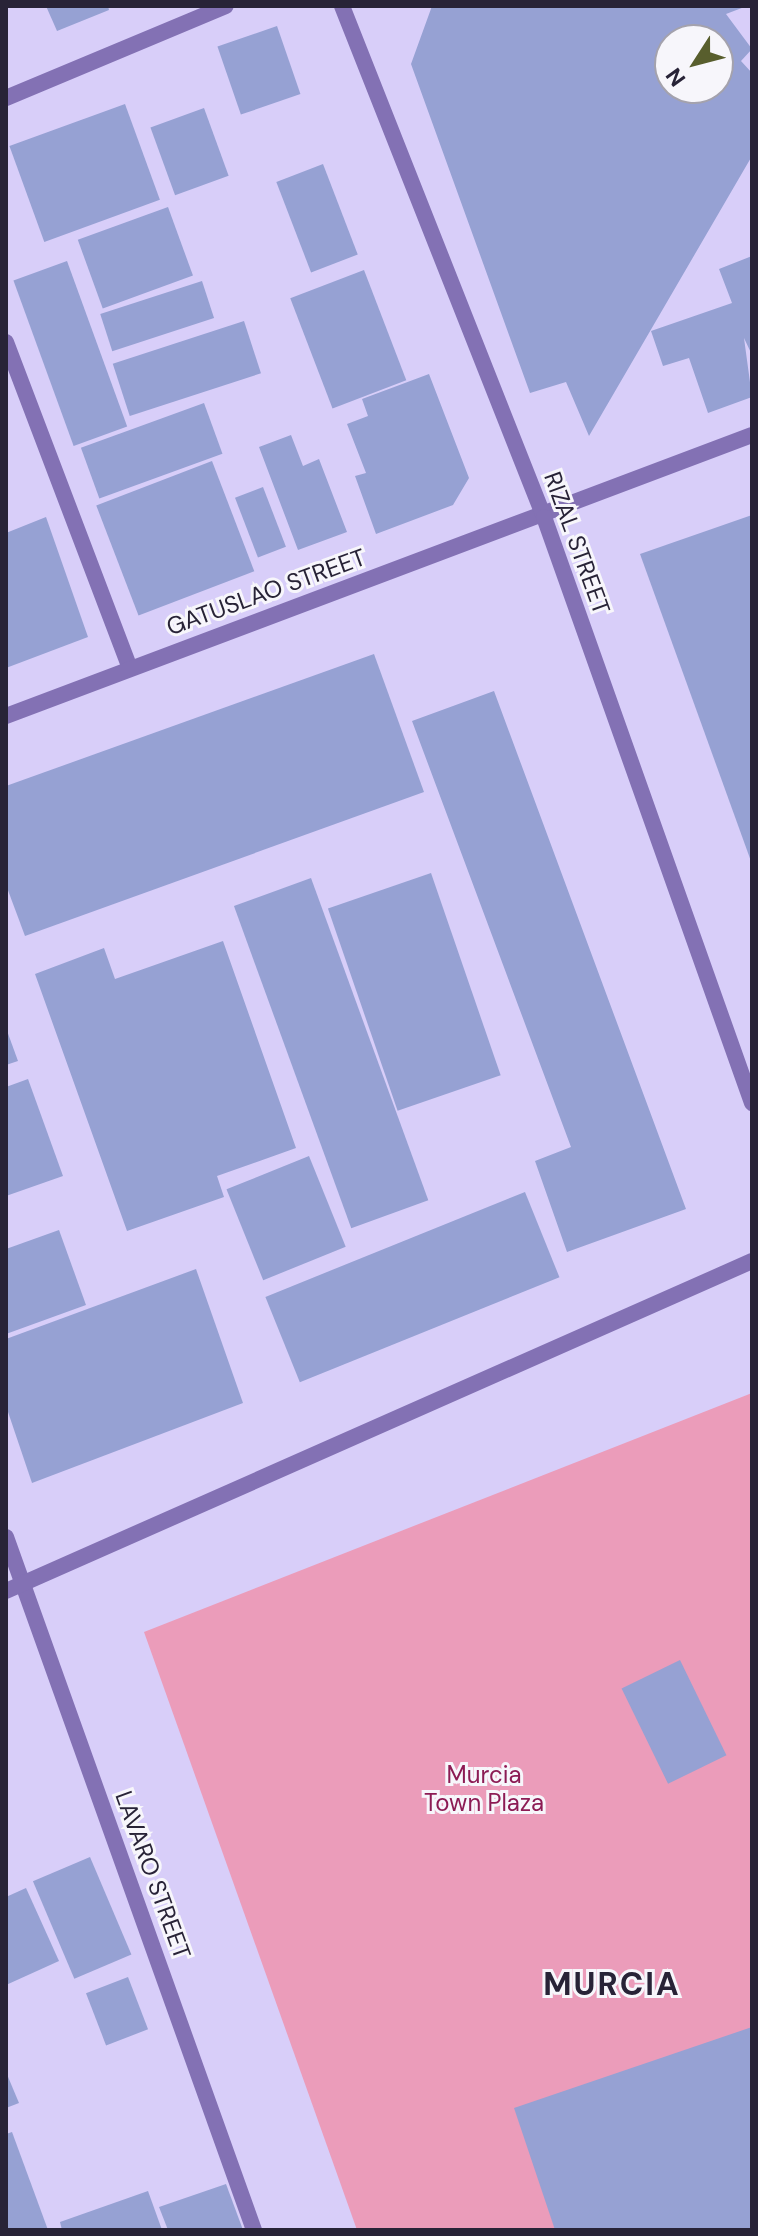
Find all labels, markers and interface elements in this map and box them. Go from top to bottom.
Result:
north arrow [654,24,734,104]
text: N [659,62,692,92]
street label: RIZAL STREET [538,468,616,618]
street label: GATUSLAO STREET [163,543,369,641]
park label: Murcia Town Plaza [424,1761,544,1817]
street label: LAVARO STREET [109,1787,197,1963]
district label: MURCIA [543,1965,681,2003]

